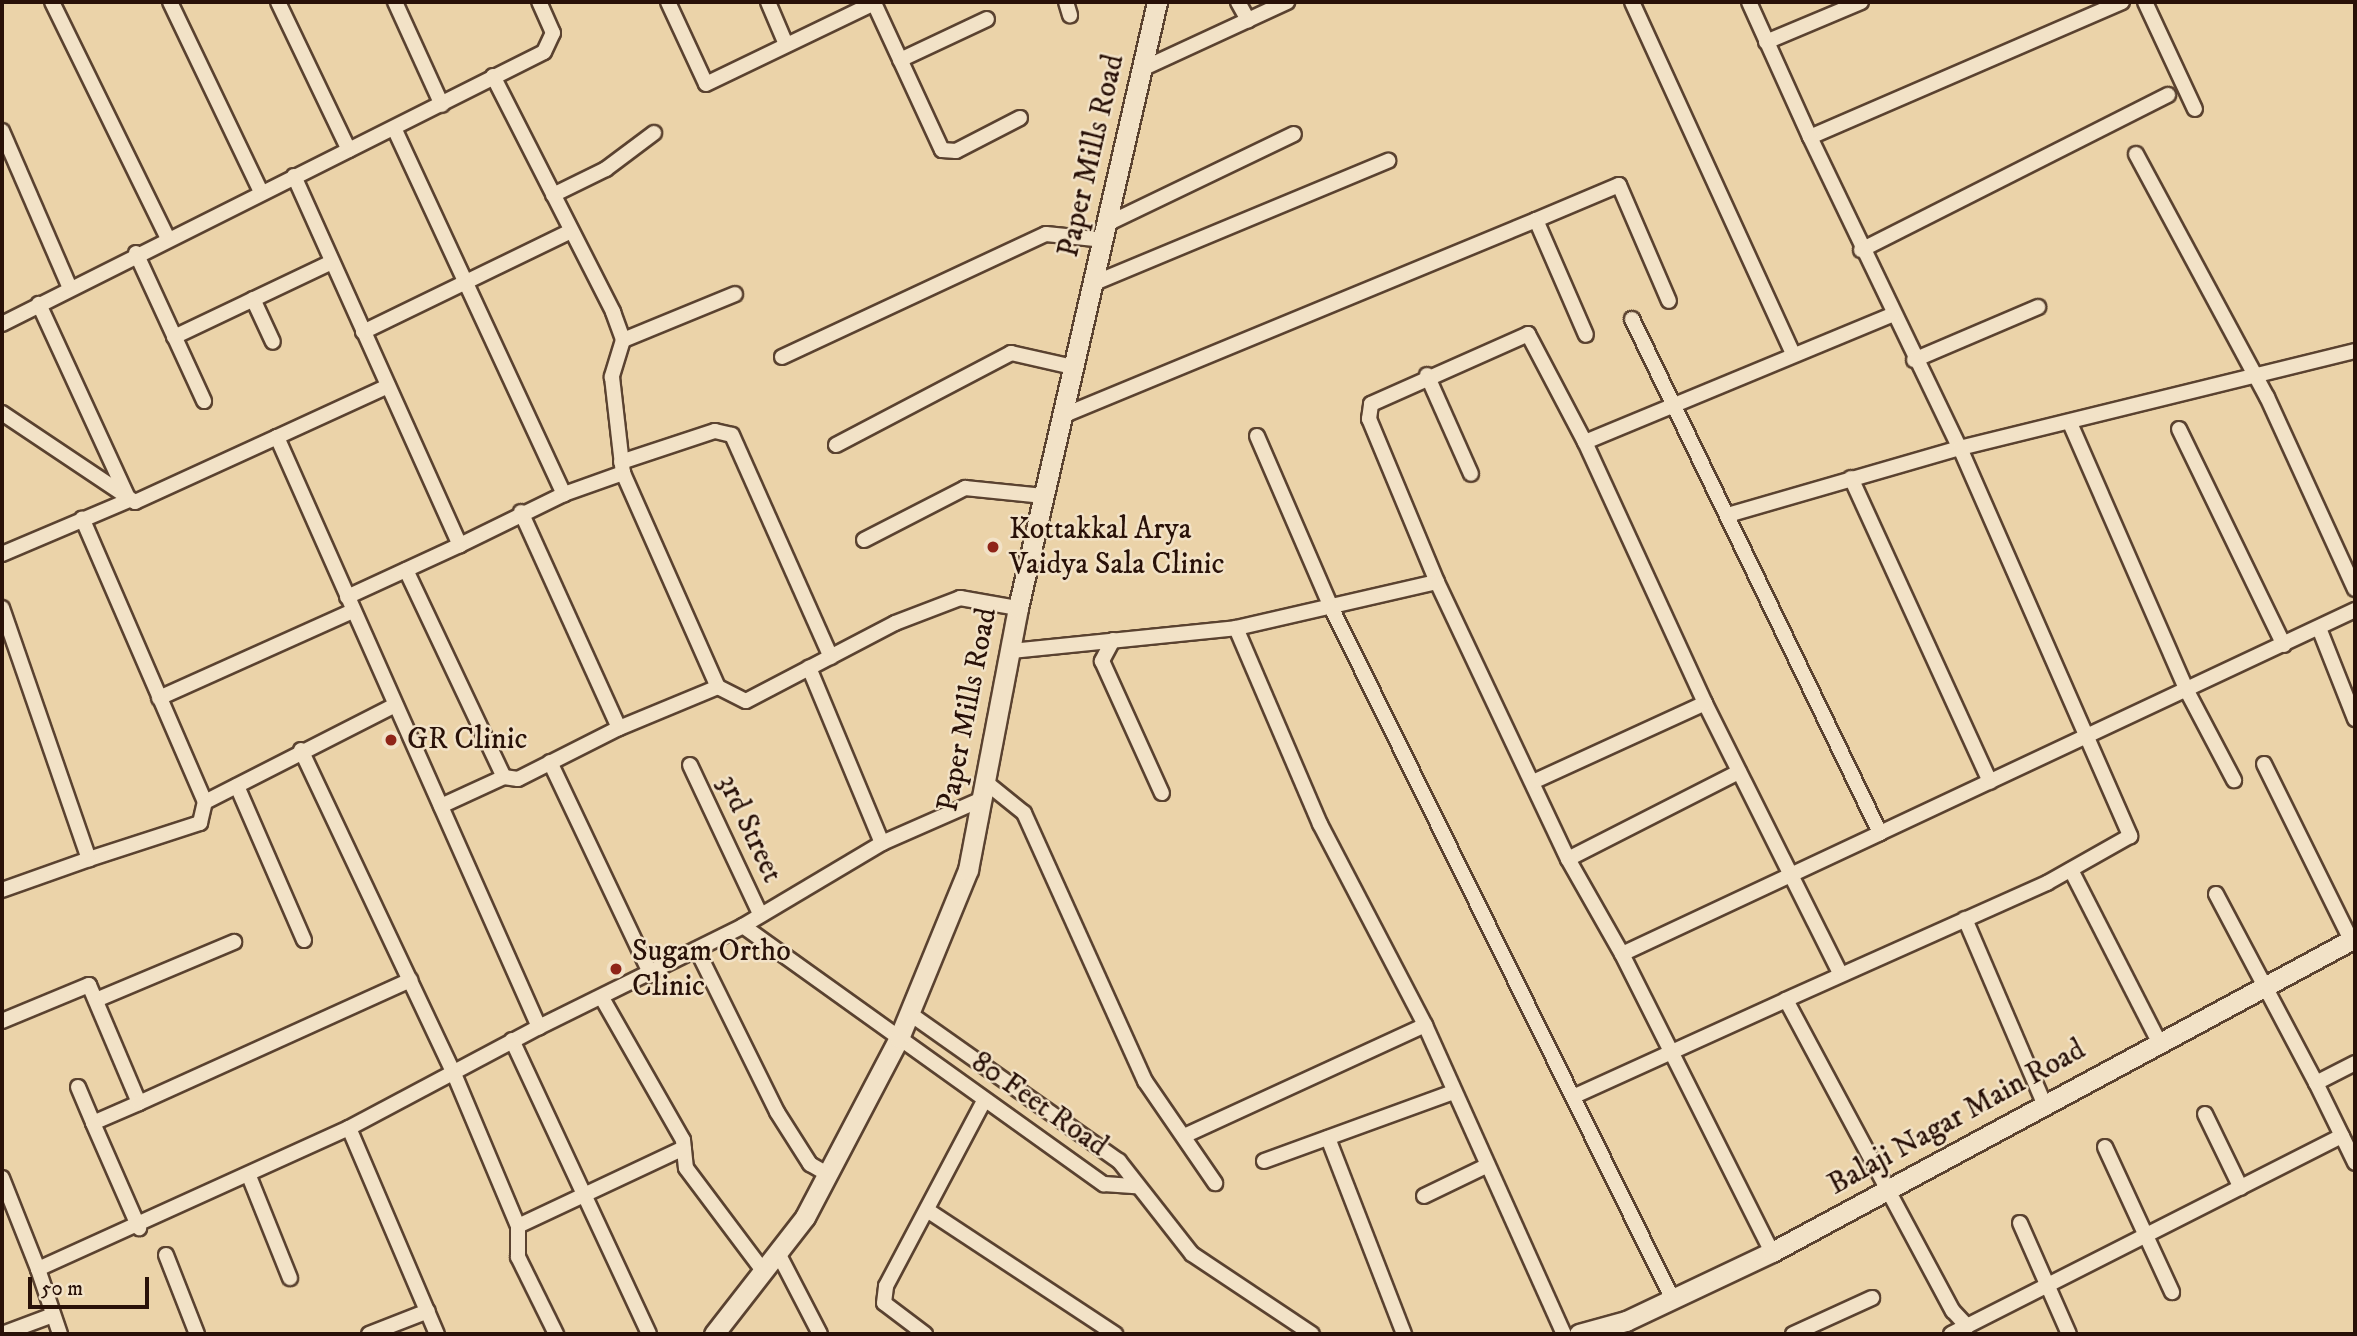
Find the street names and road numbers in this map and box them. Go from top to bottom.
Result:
street label: Paper Mills Road [1051,51,1133,261]
street label: Paper Mills Road [931,605,1005,815]
street label: 3rd Street [708,769,790,889]
street label: Balaji Nagar Main Road [1822,1032,2092,1204]
street label: 80 Feet Road [964,1045,1114,1165]

